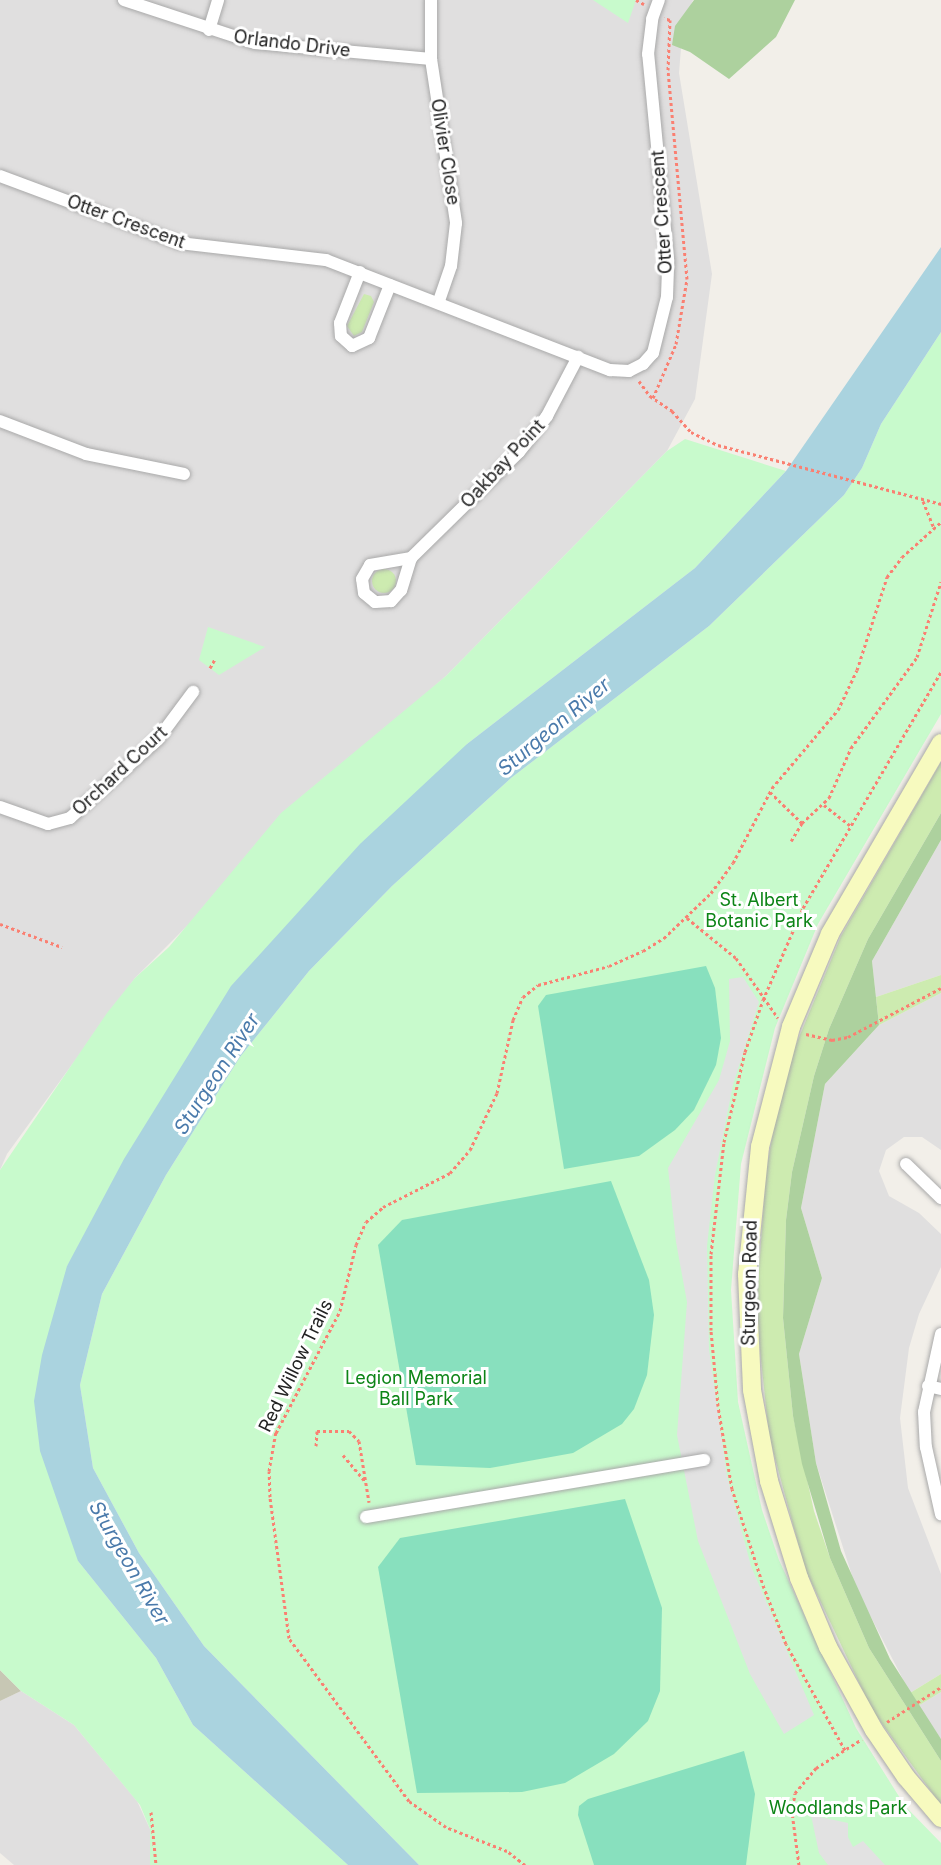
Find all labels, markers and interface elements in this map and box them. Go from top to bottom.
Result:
street label: Orlando Drive [232,26,352,62]
street label: Olivier Close [426,97,464,207]
street label: Otter Crescent [647,149,677,275]
street label: Otter Crescent [64,191,188,253]
street label: Oakbay Point [457,415,549,513]
water label: Sturgeon River [493,673,615,781]
street label: Orchard Court [68,722,172,820]
park label: St. Albert Botanic Park [705,890,813,932]
water label: Sturgeon River [169,1009,265,1139]
street label: Sturgeon Road [738,1220,762,1346]
street label: Red Willow Trails [255,1296,337,1436]
park label: Legion Memorial Ball Park [345,1368,487,1410]
water label: Sturgeon River [84,1497,174,1629]
park label: Woodlands Park [769,1797,907,1819]

